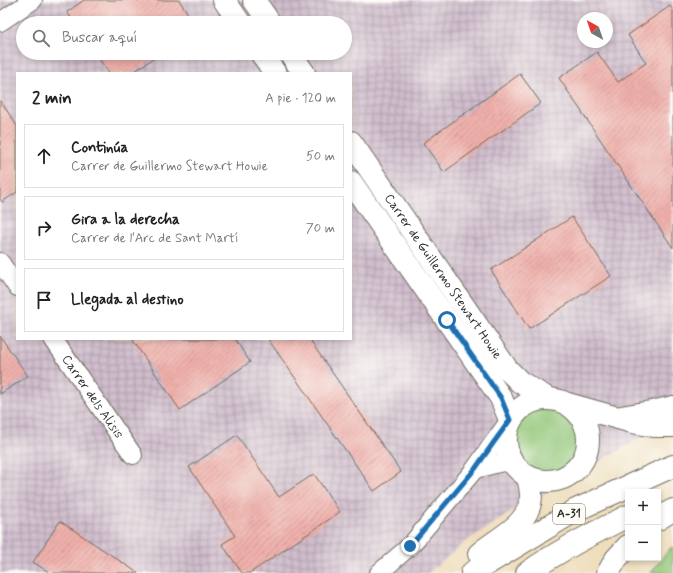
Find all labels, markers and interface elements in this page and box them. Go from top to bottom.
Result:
north arrow [577,12,613,48]
search box [16,16,352,60]
icon: search [30,27,52,49]
text: Buscar aquí [62,28,137,48]
text: 2 min [32,87,72,109]
text: A pie · 120 m [265,90,336,107]
text: Continúa [71,138,128,158]
icon: ahead [33,145,55,167]
text: 50 m [306,148,335,165]
text: Carrer de Guillermo Stewart Howie [71,158,268,175]
street label: Carrer de Guillermo Stewart Howie [381,190,506,362]
text: Gira a la derecha [71,210,180,230]
icon: right [33,217,55,239]
text: 70 m [306,220,335,237]
text: Carrer de l'Arc de Sant Martí [71,230,239,247]
icon: arrive [33,289,55,311]
text: Llegada al destino [71,290,184,310]
route start [438,311,456,329]
street label: Carrer dels Alisis [58,352,128,442]
map controls [625,489,661,561]
button: + [625,489,661,525]
road number: A-31 [553,504,585,524]
button: − [625,525,661,561]
route end [401,537,419,555]

